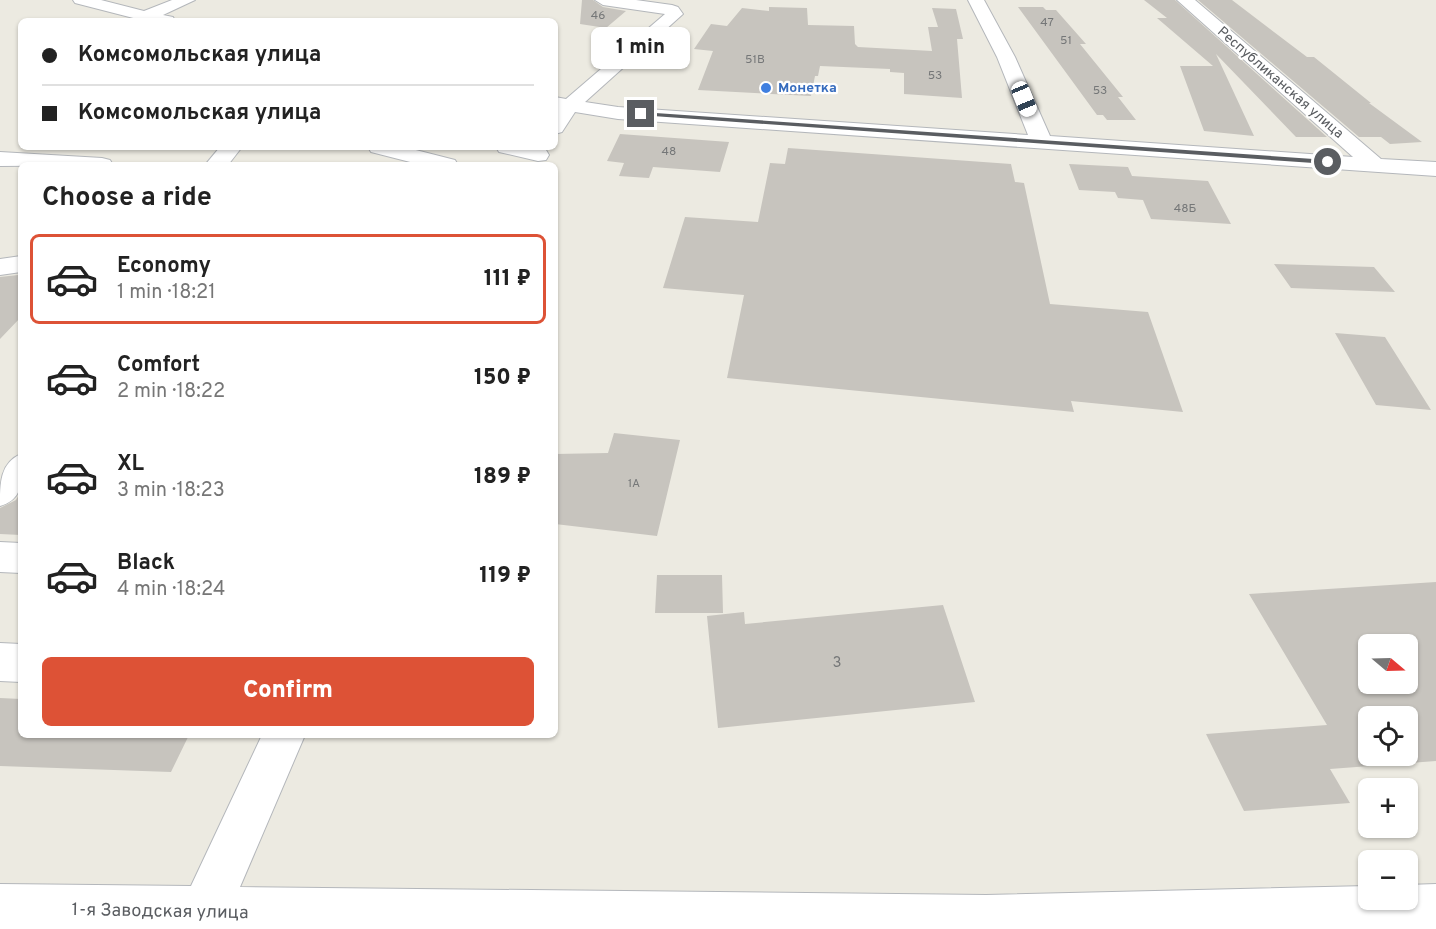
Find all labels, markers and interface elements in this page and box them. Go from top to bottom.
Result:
house number: 46 [591,8,605,24]
house number: 47 [1040,15,1054,31]
street label: Республиканская улица [1213,24,1347,142]
callout: 1 min [592,27,690,69]
house number: 51 [1060,33,1072,49]
text: 1 min [616,35,665,61]
text: Комсомольская улица [78,42,321,69]
house number: 51В [745,52,765,68]
house number: 53 [928,68,942,84]
car [1009,79,1039,119]
place label: Монетка [778,80,837,97]
marker: Монетка [759,81,773,95]
house number: 53 [1093,83,1107,99]
text: Комсомольская улица [78,100,321,127]
route end [627,100,654,127]
house number: 48 [662,144,676,160]
route start [1314,148,1341,175]
text: Choose a ride [42,181,212,215]
house number: 48Б [1174,201,1196,217]
icon: car [45,252,99,306]
text: Economy [117,253,211,280]
text: 111 ₽ [484,266,531,293]
text: 1 min · 18:21 [117,280,216,306]
icon: car [45,351,99,405]
text: Comfort [117,352,200,379]
text: 150 ₽ [474,365,531,392]
text: 2 min · 18:22 [117,379,225,405]
icon: car [45,450,99,504]
text: XL [117,451,144,478]
text: 189 ₽ [474,464,531,491]
house number: 1А [628,476,640,492]
text: 3 min · 18:23 [117,478,225,504]
icon: car [45,549,99,603]
text: Black [117,550,175,577]
text: 119 ₽ [479,563,531,590]
text: 4 min · 18:24 [117,577,225,603]
north arrow [1358,634,1418,694]
map controls [1358,634,1418,910]
house number: 3 [832,654,842,673]
button: Confirm [42,657,534,726]
button: locate [1358,706,1418,766]
button: + [1358,778,1418,838]
button: − [1358,850,1418,910]
street label: 1-я Заводская улица [71,899,249,925]

